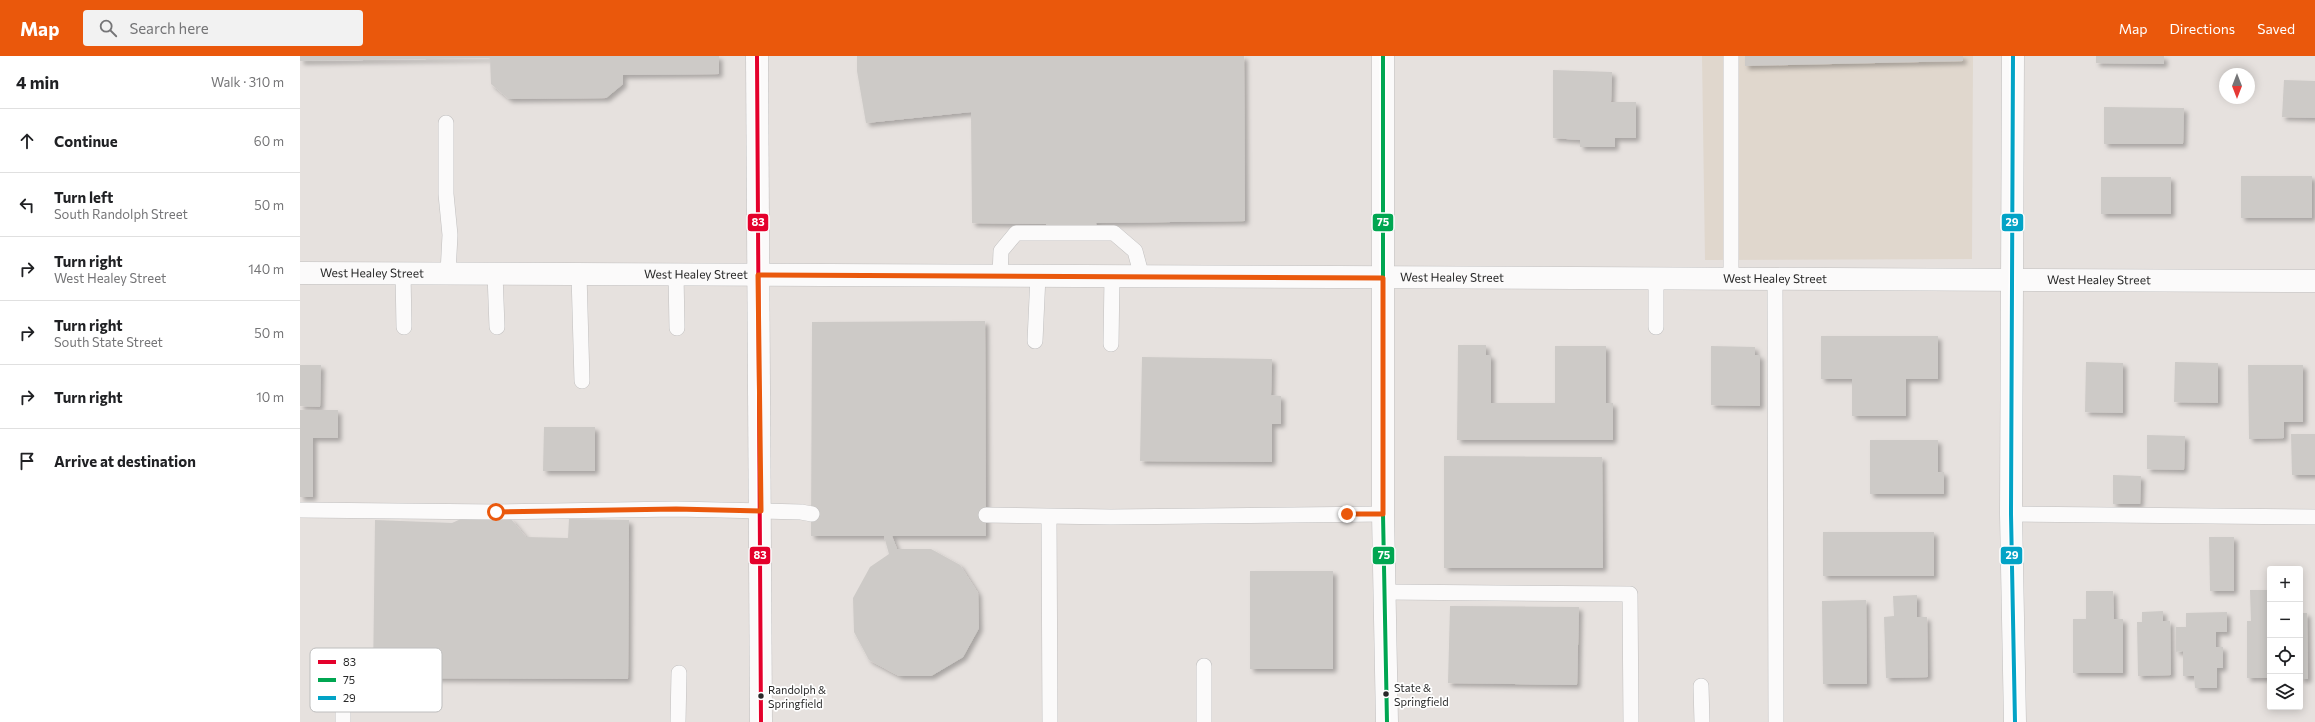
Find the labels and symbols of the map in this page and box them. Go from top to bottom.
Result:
north arrow [2219,68,2255,104]
line badge: 83 [747,213,769,232]
line badge: 75 [1372,213,1394,232]
line badge: 29 [2001,213,2024,232]
text: 83 [751,215,765,228]
text: 75 [1377,215,1389,228]
text: 29 [2006,215,2019,228]
street label: West Healey Street [320,265,424,279]
street label: West Healey Street [644,266,748,281]
street label: West Healey Street [1400,269,1504,284]
street label: West Healey Street [1723,271,1827,285]
street label: West Healey Street [2047,272,2151,286]
route start [487,503,505,521]
route end [1338,505,1356,523]
line badge: 83 [749,546,771,565]
line badge: 75 [1372,546,1395,565]
line badge: 29 [2000,546,2023,565]
text: 83 [753,548,767,561]
text: 75 [1378,548,1390,561]
text: 29 [2006,548,2019,561]
legend [310,648,442,712]
text: 83 [343,655,356,668]
text: 75 [343,673,355,686]
place label: State & Springfield [1394,681,1449,708]
place label: Randolph & Springfield [768,683,826,710]
marker: State & Springfield [1381,689,1391,699]
text: 29 [343,691,356,704]
marker: Randolph & Springfield [756,691,766,701]

